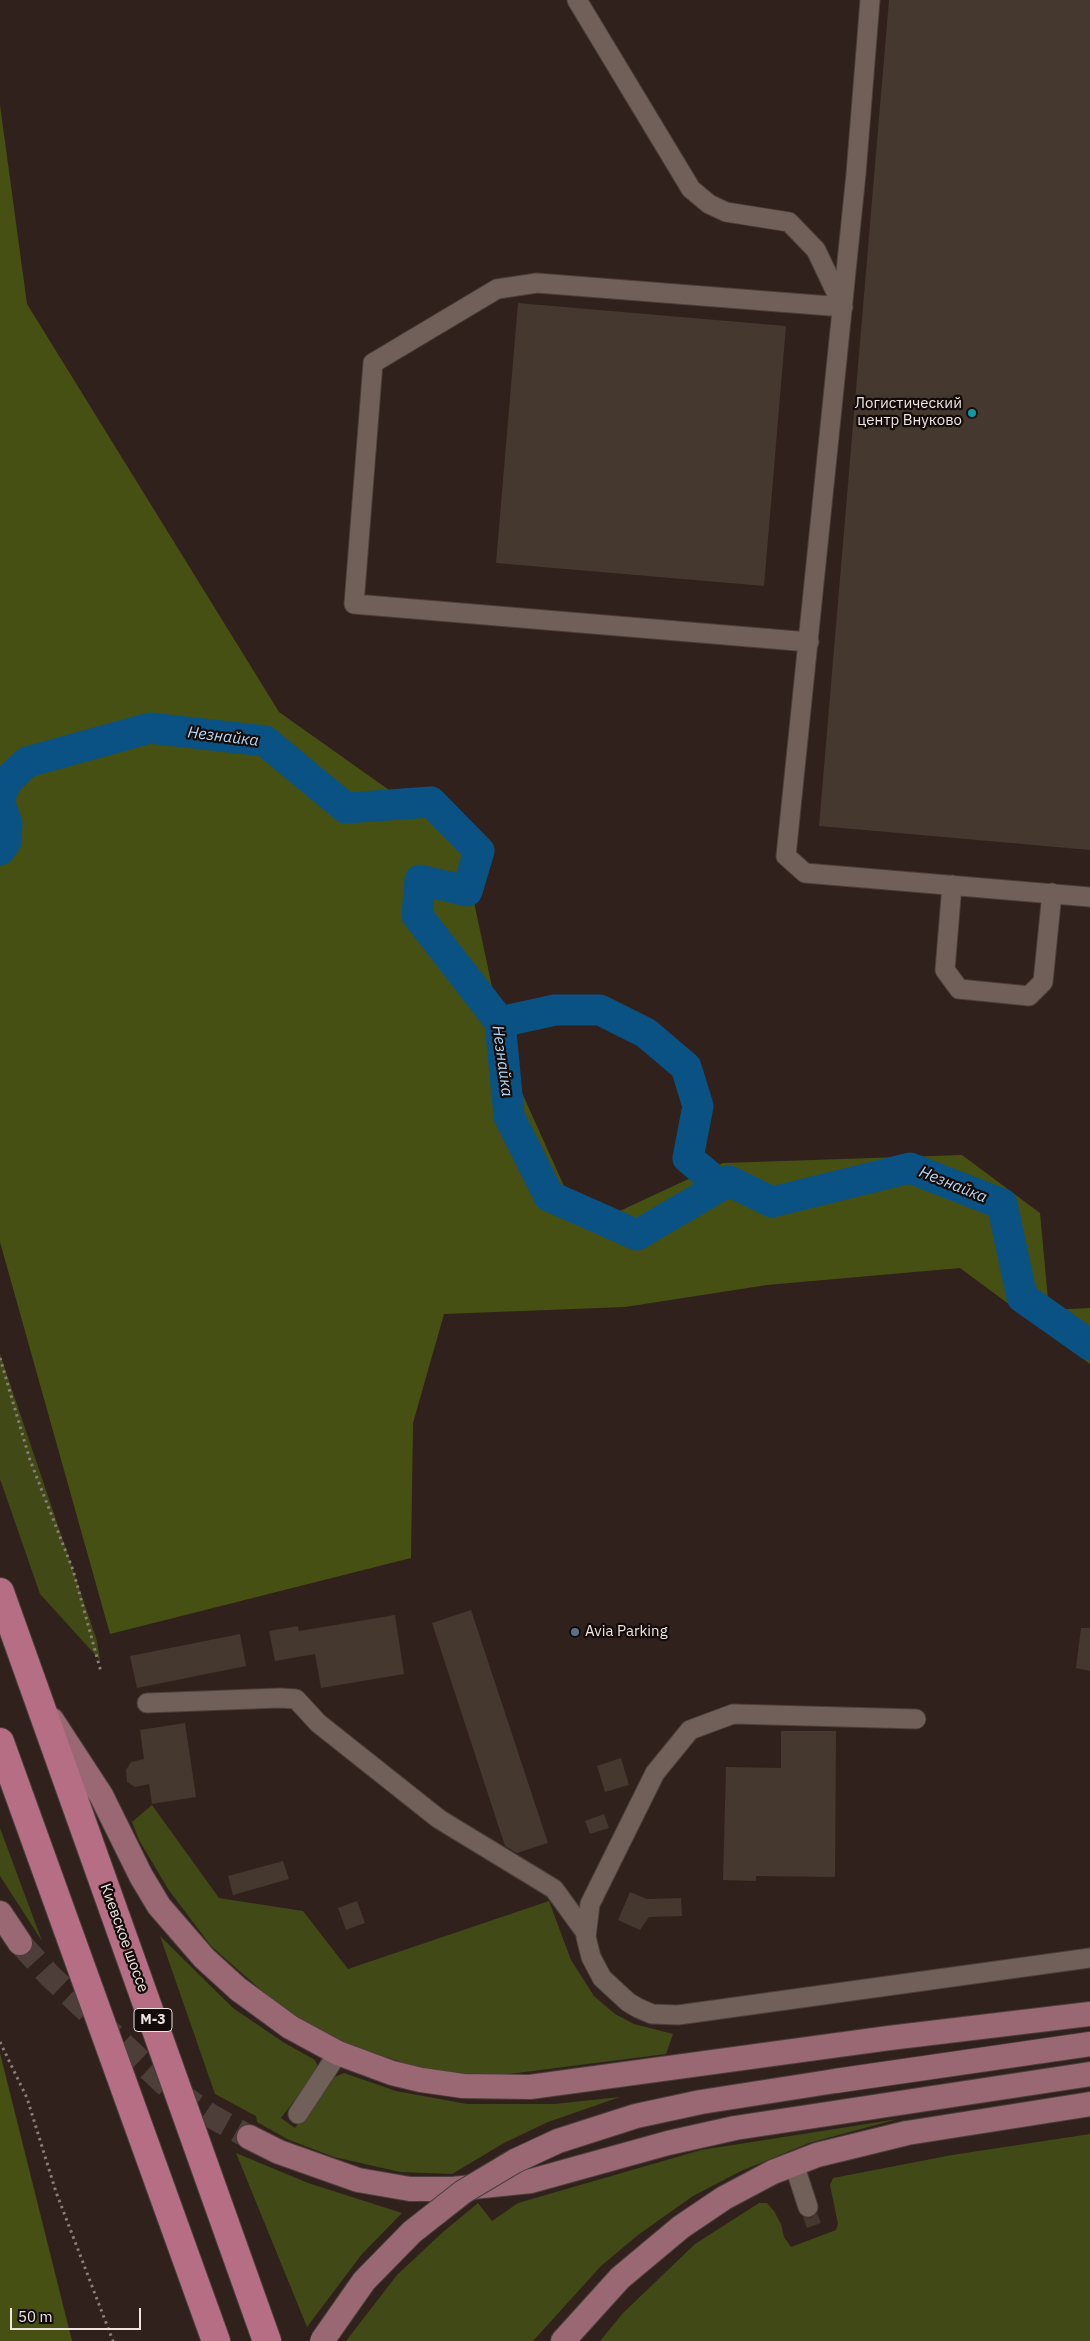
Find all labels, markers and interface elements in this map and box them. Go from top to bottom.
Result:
place label: Логистический центр Внуково [855,395,962,430]
marker: Логистический центр Внуково [966,407,978,419]
water label: Незнайка [186,723,260,751]
water label: Незнайка [488,1024,516,1098]
water label: Незнайка [916,1163,990,1207]
place label: Avia Parking [585,1623,668,1641]
marker: Avia Parking [569,1626,581,1638]
street label: Киевское шоссе [96,1881,152,1995]
road number: М-3 [134,2008,172,2032]
scale bar [12,2298,144,2330]
text: 50 m [18,2307,53,2326]

